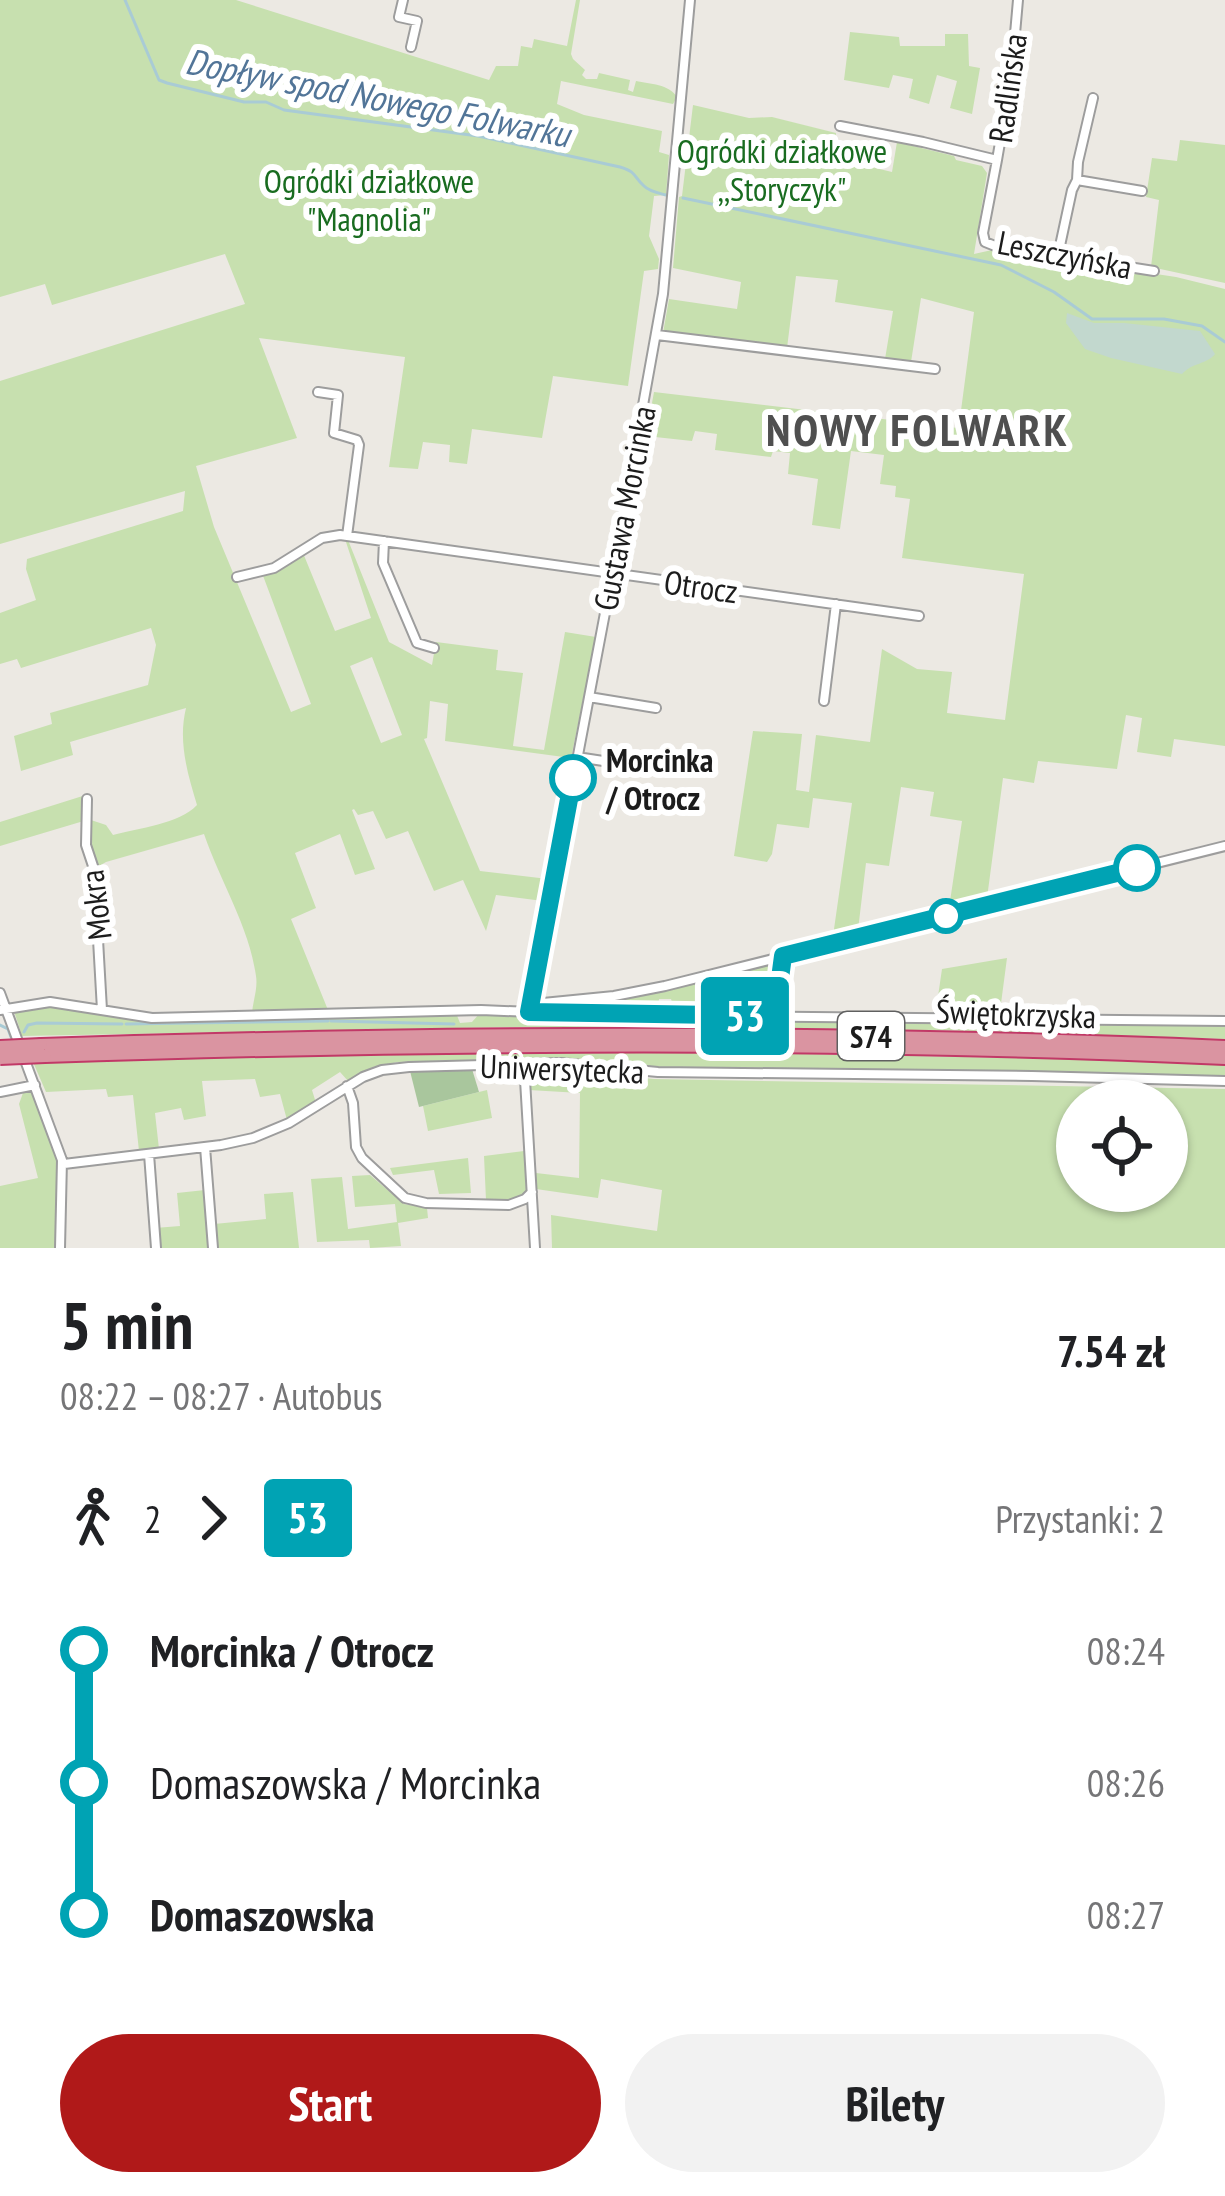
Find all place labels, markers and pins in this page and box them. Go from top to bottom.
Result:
place label: Morcinka / Otrocz [605,738,713,819]
marker: Morcinka / Otrocz [551,756,595,800]
unlabelled marker [1115,846,1159,890]
unlabelled marker [930,900,962,932]

